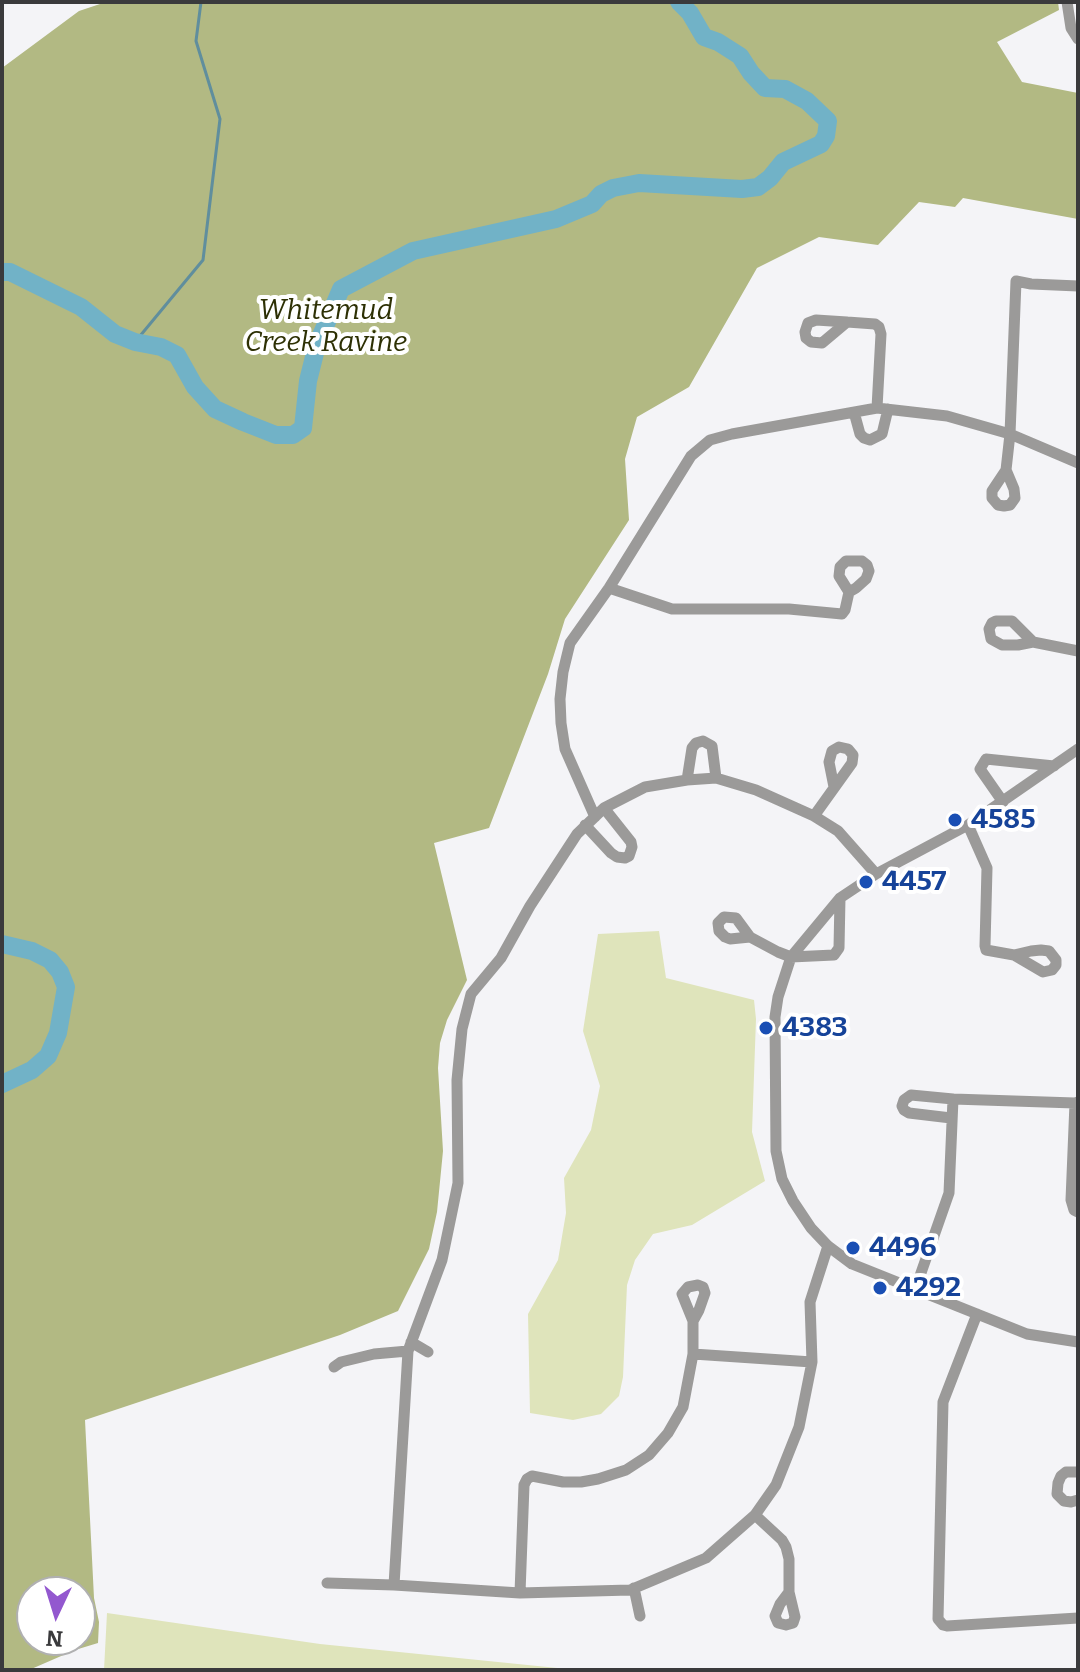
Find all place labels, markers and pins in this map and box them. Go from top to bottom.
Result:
place label: 4585 [971,803,1036,837]
marker: 4585 [946,811,964,829]
place label: 4457 [882,865,946,899]
marker: 4457 [857,873,875,891]
place label: 4383 [782,1011,848,1045]
marker: 4383 [757,1019,775,1037]
place label: 4496 [869,1231,936,1265]
marker: 4496 [844,1239,862,1257]
place label: 4292 [896,1271,961,1305]
marker: 4292 [871,1279,889,1297]

